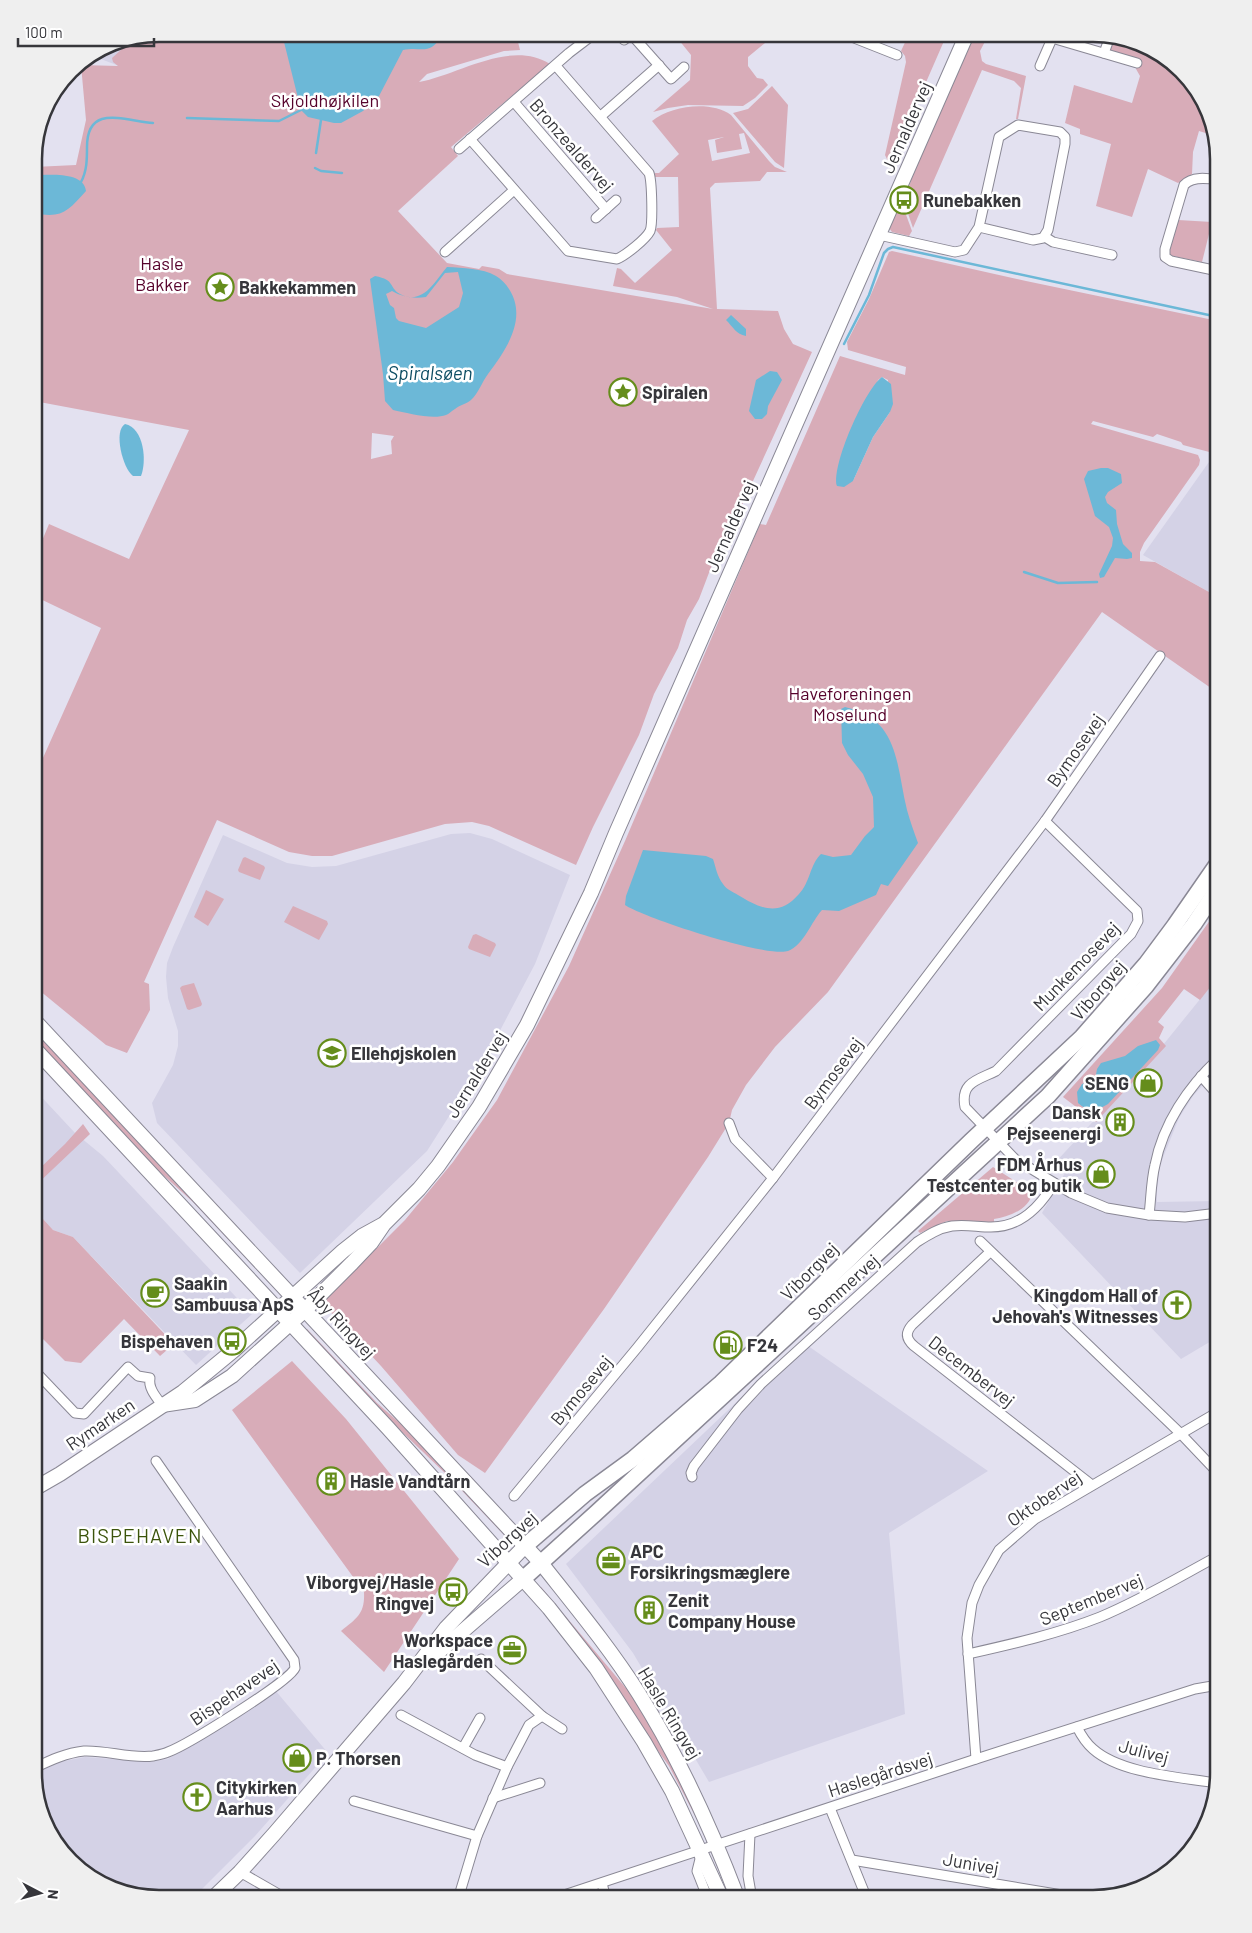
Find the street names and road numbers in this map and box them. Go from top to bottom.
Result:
street label: Jernaldervej [876,78,936,176]
street label: Bronzealdervej [525,94,619,196]
street label: Jernaldervej [700,477,760,575]
street label: Bymosevej [1042,709,1108,791]
street label: Munkemosevej [1028,917,1124,1015]
street label: Viborgvej [1066,955,1130,1025]
street label: Jernaldervej [441,1026,511,1122]
street label: Bymosevej [799,1033,867,1113]
street label: Viborgvej [775,1237,843,1305]
street label: Sommervej [803,1249,883,1325]
street label: Åby Ringvej [303,1283,381,1363]
street label: Decembervej [925,1331,1019,1411]
street label: Bymosevej [545,1351,617,1429]
street label: Rymarken [62,1393,138,1455]
street label: Oktobervej [1003,1465,1085,1531]
street label: Viborgvej [473,1506,541,1572]
street label: Septembervej [1036,1568,1146,1630]
street label: Bispehavevej [185,1654,283,1730]
street label: Hasle Ringvej [634,1663,706,1763]
street label: Julivej [1117,1734,1171,1768]
street label: Haslegårdsvej [825,1747,935,1801]
street label: Junivej [941,1847,1001,1879]

